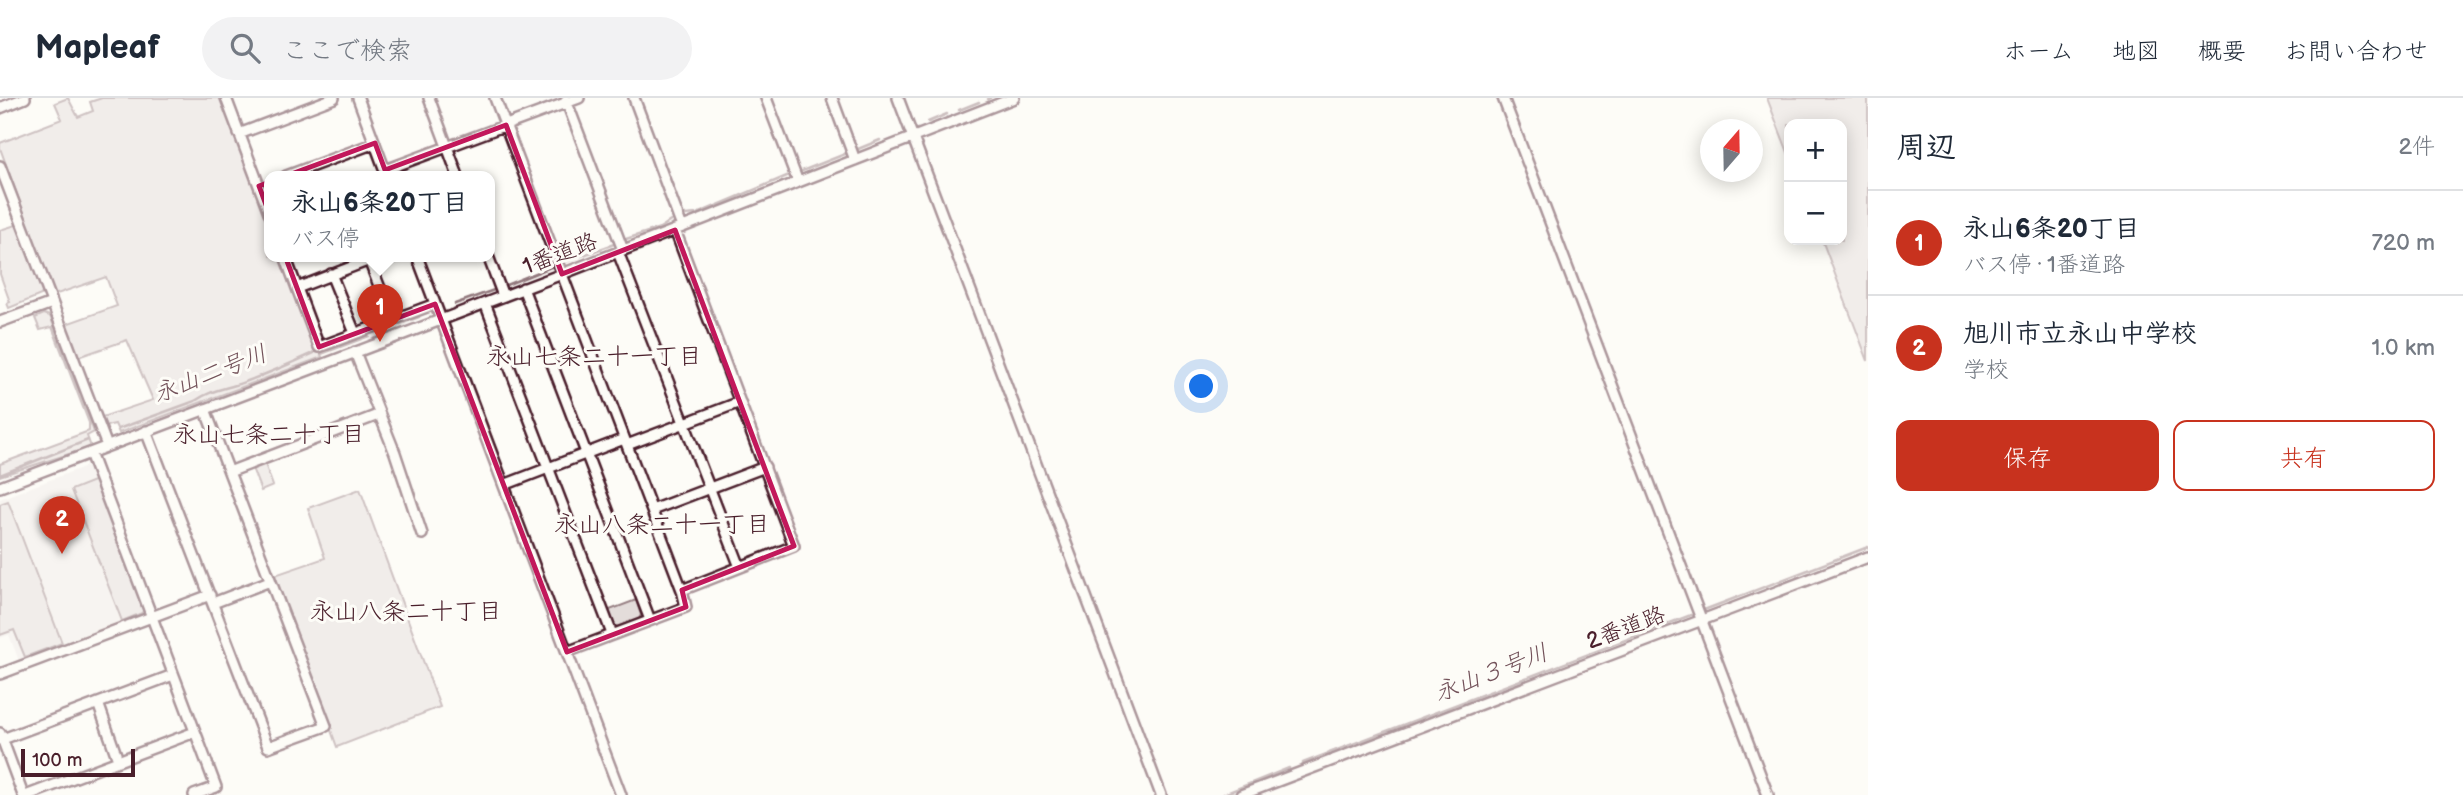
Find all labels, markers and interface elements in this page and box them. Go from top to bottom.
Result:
search box [202,17,692,80]
text: Mapleaf [35,28,160,68]
icon: search [226,29,264,67]
text: ここで検索 [282,36,412,67]
text: ホーム [2003,37,2074,66]
text: 地図 [2112,37,2160,66]
text: 概要 [2198,37,2246,66]
text: お問い合わせ [2284,37,2428,66]
north arrow [1700,119,1763,182]
map controls [1784,119,1847,245]
button: + [1784,119,1847,182]
text: 周辺 [1896,130,1956,166]
text: 2件 [2398,133,2435,161]
popup [264,171,495,262]
button: − [1784,182,1847,245]
text: 永山6条20丁目 [291,188,468,219]
text: 永山6条20丁目 [1963,214,2140,245]
text: バス停 [291,225,360,253]
street label: 1番道路 [519,227,601,281]
text: 1 [1914,229,1924,257]
text: 720 m [2371,229,2435,257]
text: バス停 · 1番道路 [1963,251,2125,279]
pin: 1 [357,284,403,342]
text: 旭川市立永山中学校 [1963,319,2197,350]
text: 2 [1912,334,1926,362]
text: 1.0 km [2372,334,2435,362]
water label: 永山二号川 [149,339,271,409]
district label: 永山七条二十一丁目 [486,342,702,371]
text: 学校 [1963,356,2009,384]
your location [1184,369,1218,403]
district label: 永山七条二十丁目 [173,420,365,449]
button: 保存 [1896,420,2159,491]
button: 共有 [2173,420,2435,491]
pin: 2 [39,496,85,554]
district label: 永山八条二十一丁目 [554,510,770,539]
district label: 永山八条二十丁目 [310,597,502,626]
street label: 2番道路 [1582,600,1670,656]
water label: 永山３号川 [1430,638,1552,708]
scale bar [21,746,135,778]
text: 100 m [32,749,83,772]

